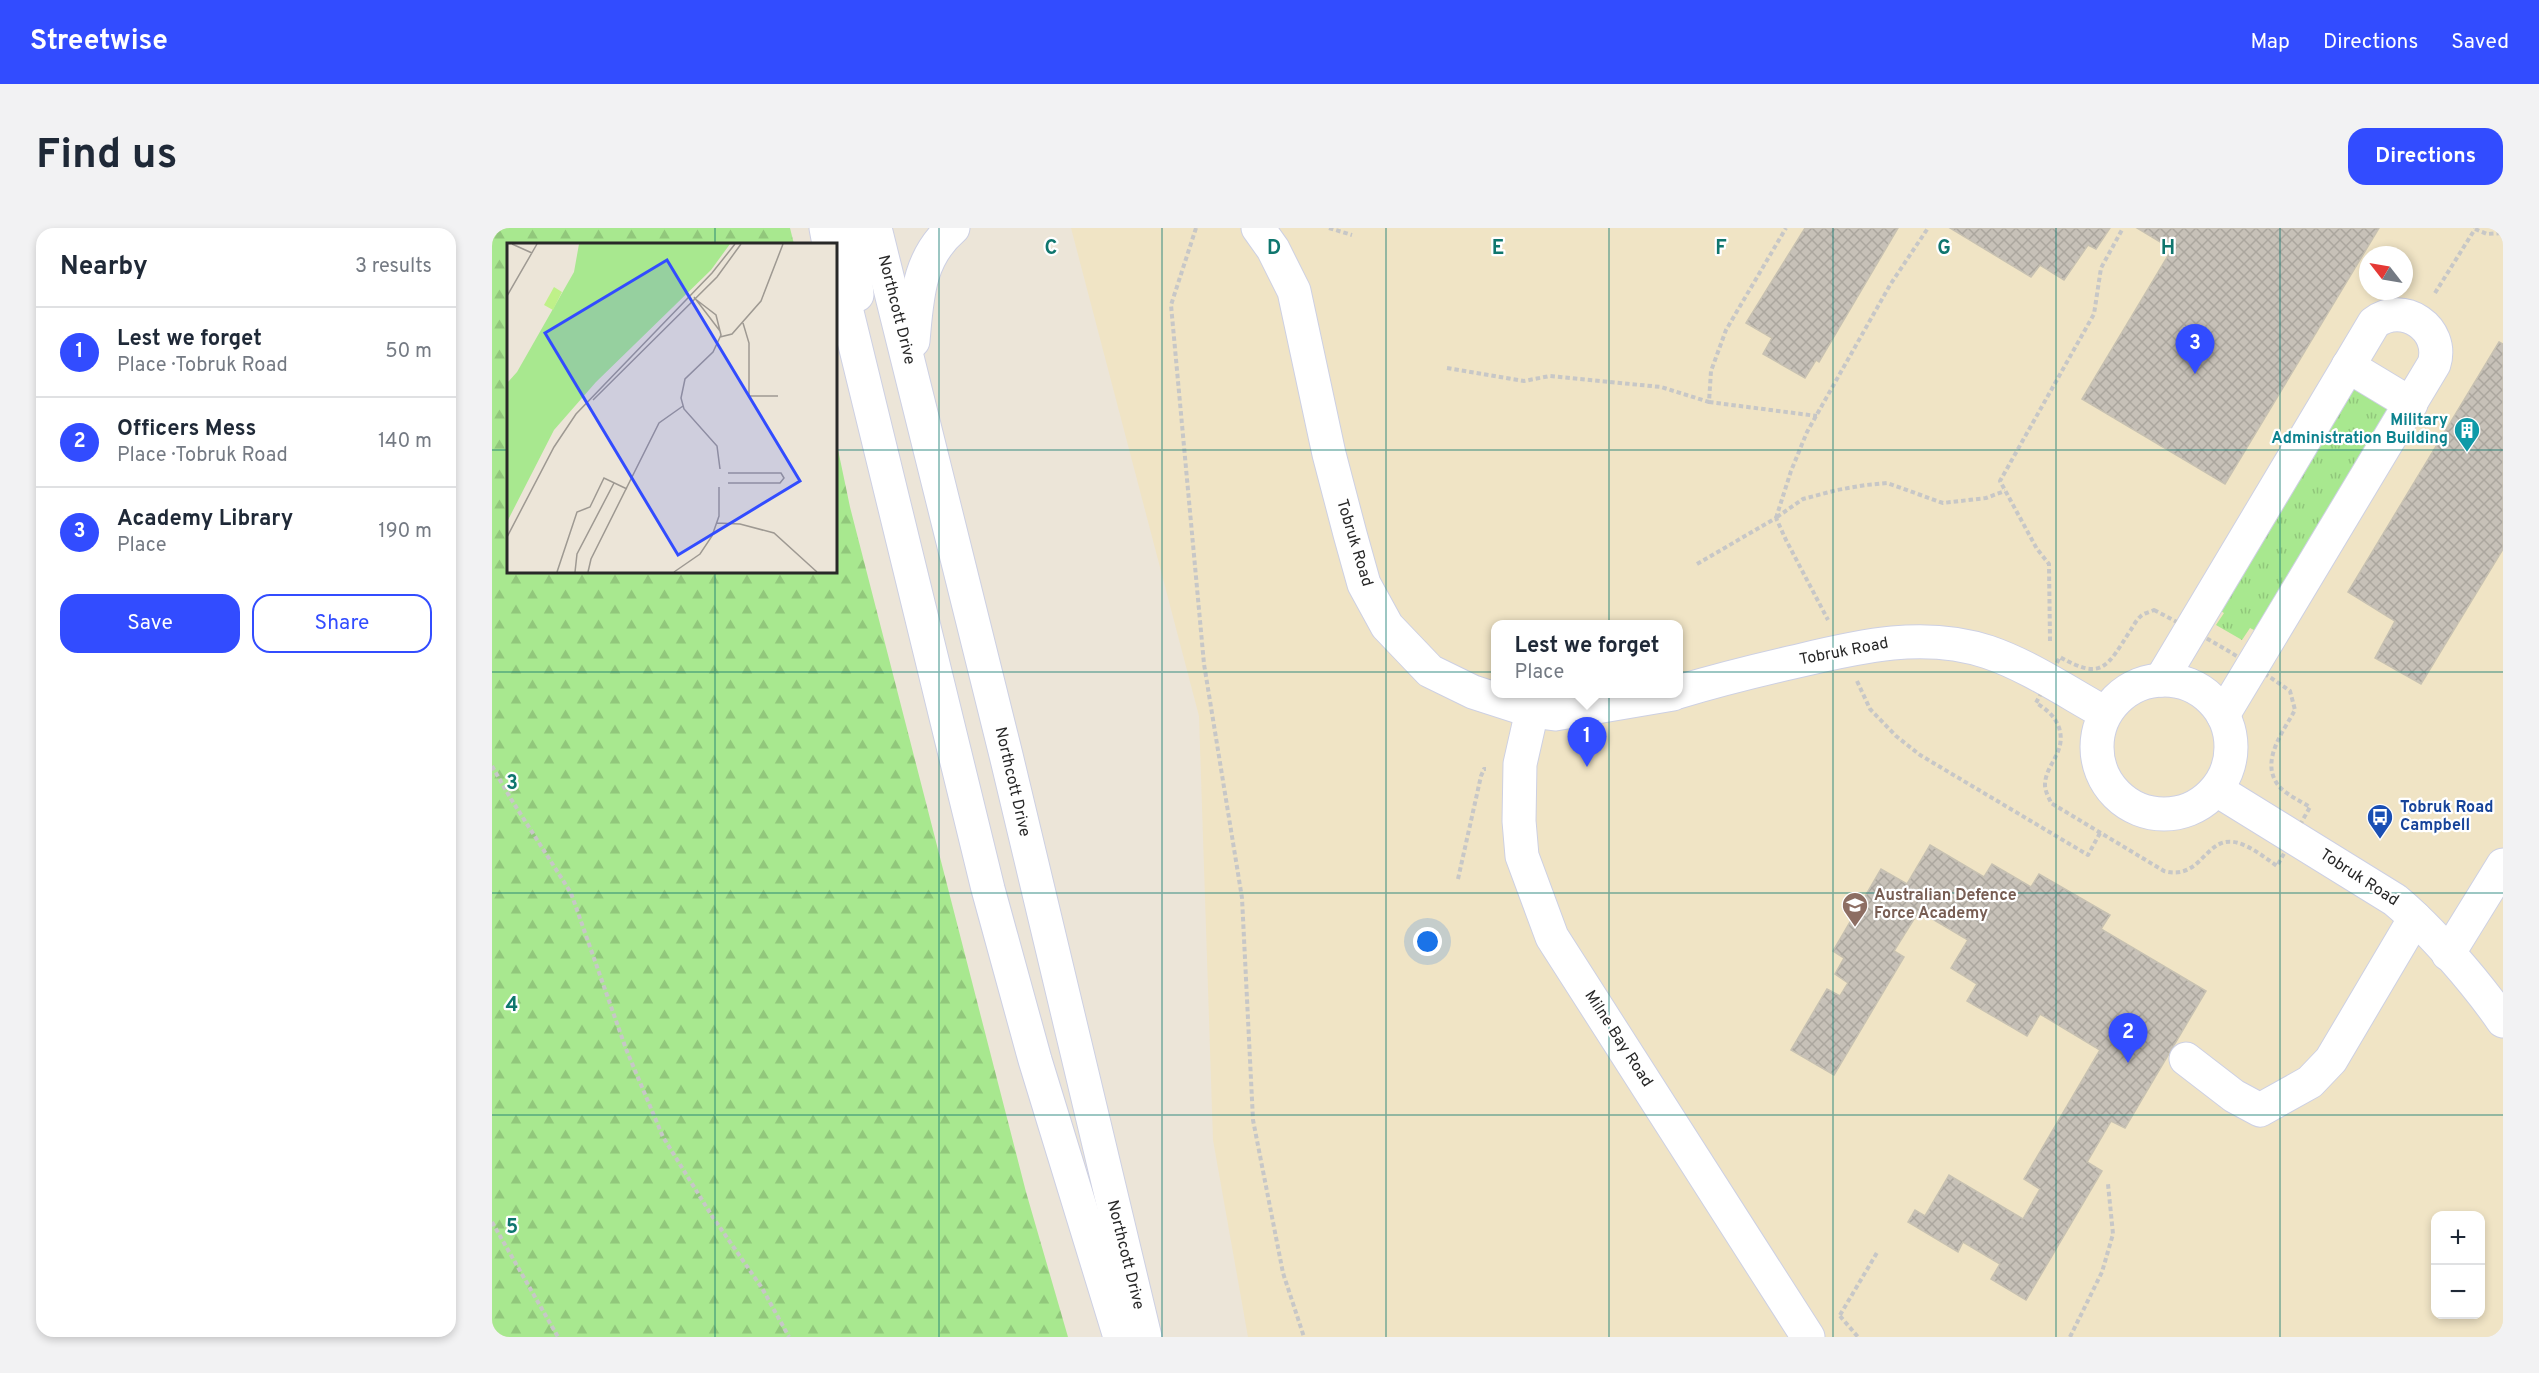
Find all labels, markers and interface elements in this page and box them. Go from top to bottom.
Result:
text: Streetwise [30,24,168,60]
text: Map [2250,29,2290,56]
text: Directions [2323,29,2418,56]
text: Saved [2451,29,2509,56]
button: Directions [2348,128,2503,185]
text: Find us [36,130,177,183]
text: C [1045,236,1057,262]
text: D [1267,236,1281,262]
text: E [1492,236,1504,262]
text: F [1715,236,1727,262]
text: G [1937,236,1951,262]
text: H [2161,236,2175,262]
inset map [507,243,837,573]
north arrow [2359,246,2413,300]
text: Nearby [60,251,148,284]
street label: Northcott Drive [873,253,919,367]
text: 3 results [355,254,432,280]
pin: 3 [2176,324,2214,374]
text: Lest we forget [117,326,262,353]
text: 1 [76,339,84,365]
text: 50 m [385,339,432,365]
text: Place · Tobruk Road [117,353,288,379]
place label: Military Administration Building [2271,411,2448,449]
building icon: Military Administration Building [2452,415,2482,453]
text: Officers Mess [117,416,256,443]
text: 2 [73,429,86,455]
text: 140 m [378,429,432,455]
text: Place · Tobruk Road [117,443,288,469]
street label: Tobruk Road [1331,497,1377,589]
text: Academy Library [117,506,293,533]
text: 3 [74,519,86,545]
text: 190 m [378,519,432,545]
text: Place [117,533,167,559]
button: Save [60,594,240,653]
button: Share [252,594,432,653]
popup [1491,620,1683,698]
text: Lest we forget [1515,633,1659,660]
street label: Tobruk Road [1798,634,1890,670]
text: Place [1515,660,1564,686]
pin: 1 [1568,718,1606,767]
street label: Northcott Drive [990,725,1034,839]
text: 3 [506,771,518,797]
place label: Tobruk Road Campbell [2400,798,2493,836]
bus stop icon: Tobruk Road Campbell [2365,802,2395,840]
street label: Tobruk Road [2316,845,2402,911]
place label: Australian Defence Force Academy [1874,886,2017,924]
school or university icon: Australian Defence Force Academy [1840,890,1870,928]
your location [1413,927,1442,956]
street label: Milne Bay Road [1579,987,1657,1091]
text: 4 [506,993,518,1019]
pin: 2 [2108,1014,2148,1063]
street label: Northcott Drive [1102,1198,1148,1312]
map controls [2431,1211,2485,1319]
button: + [2431,1211,2485,1265]
text: 5 [506,1215,518,1241]
button: − [2431,1265,2485,1319]

